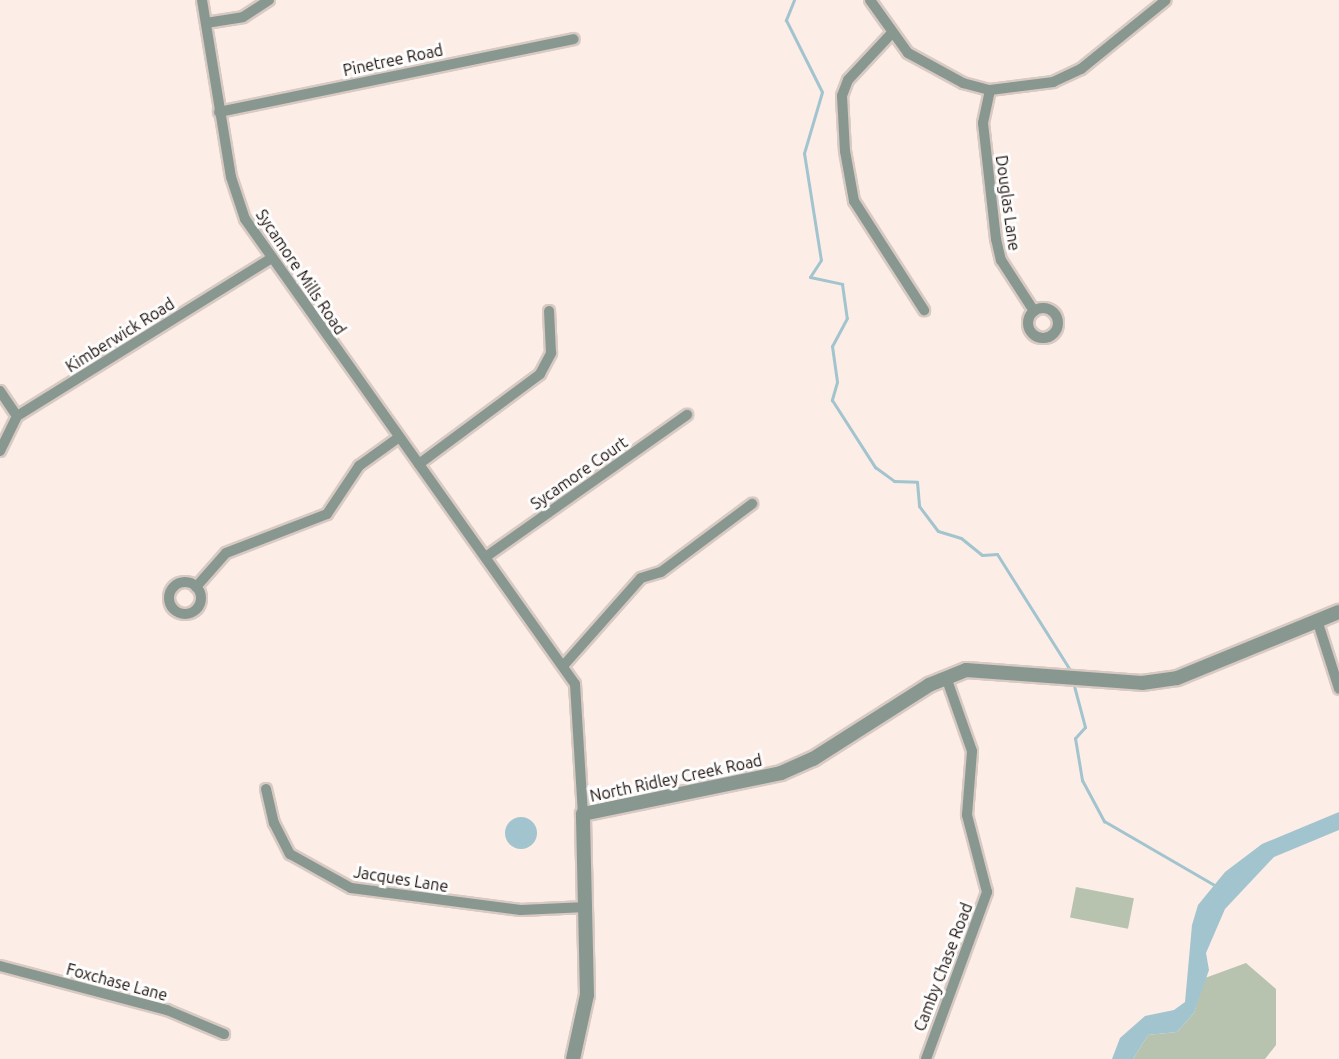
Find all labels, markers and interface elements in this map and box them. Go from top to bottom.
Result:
street label: Pinetree Road [341,40,445,80]
street label: Douglas Lane [992,154,1024,252]
street label: Sycamore Mills Road [252,206,350,338]
street label: Kimberwick Road [62,294,178,376]
street label: Sycamore Court [527,432,631,514]
street label: North Ridley Creek Road [588,750,764,806]
street label: Jacques Lane [352,862,450,896]
street label: Camby Chase Road [910,900,976,1034]
street label: Foxchase Lane [64,959,170,1005]

